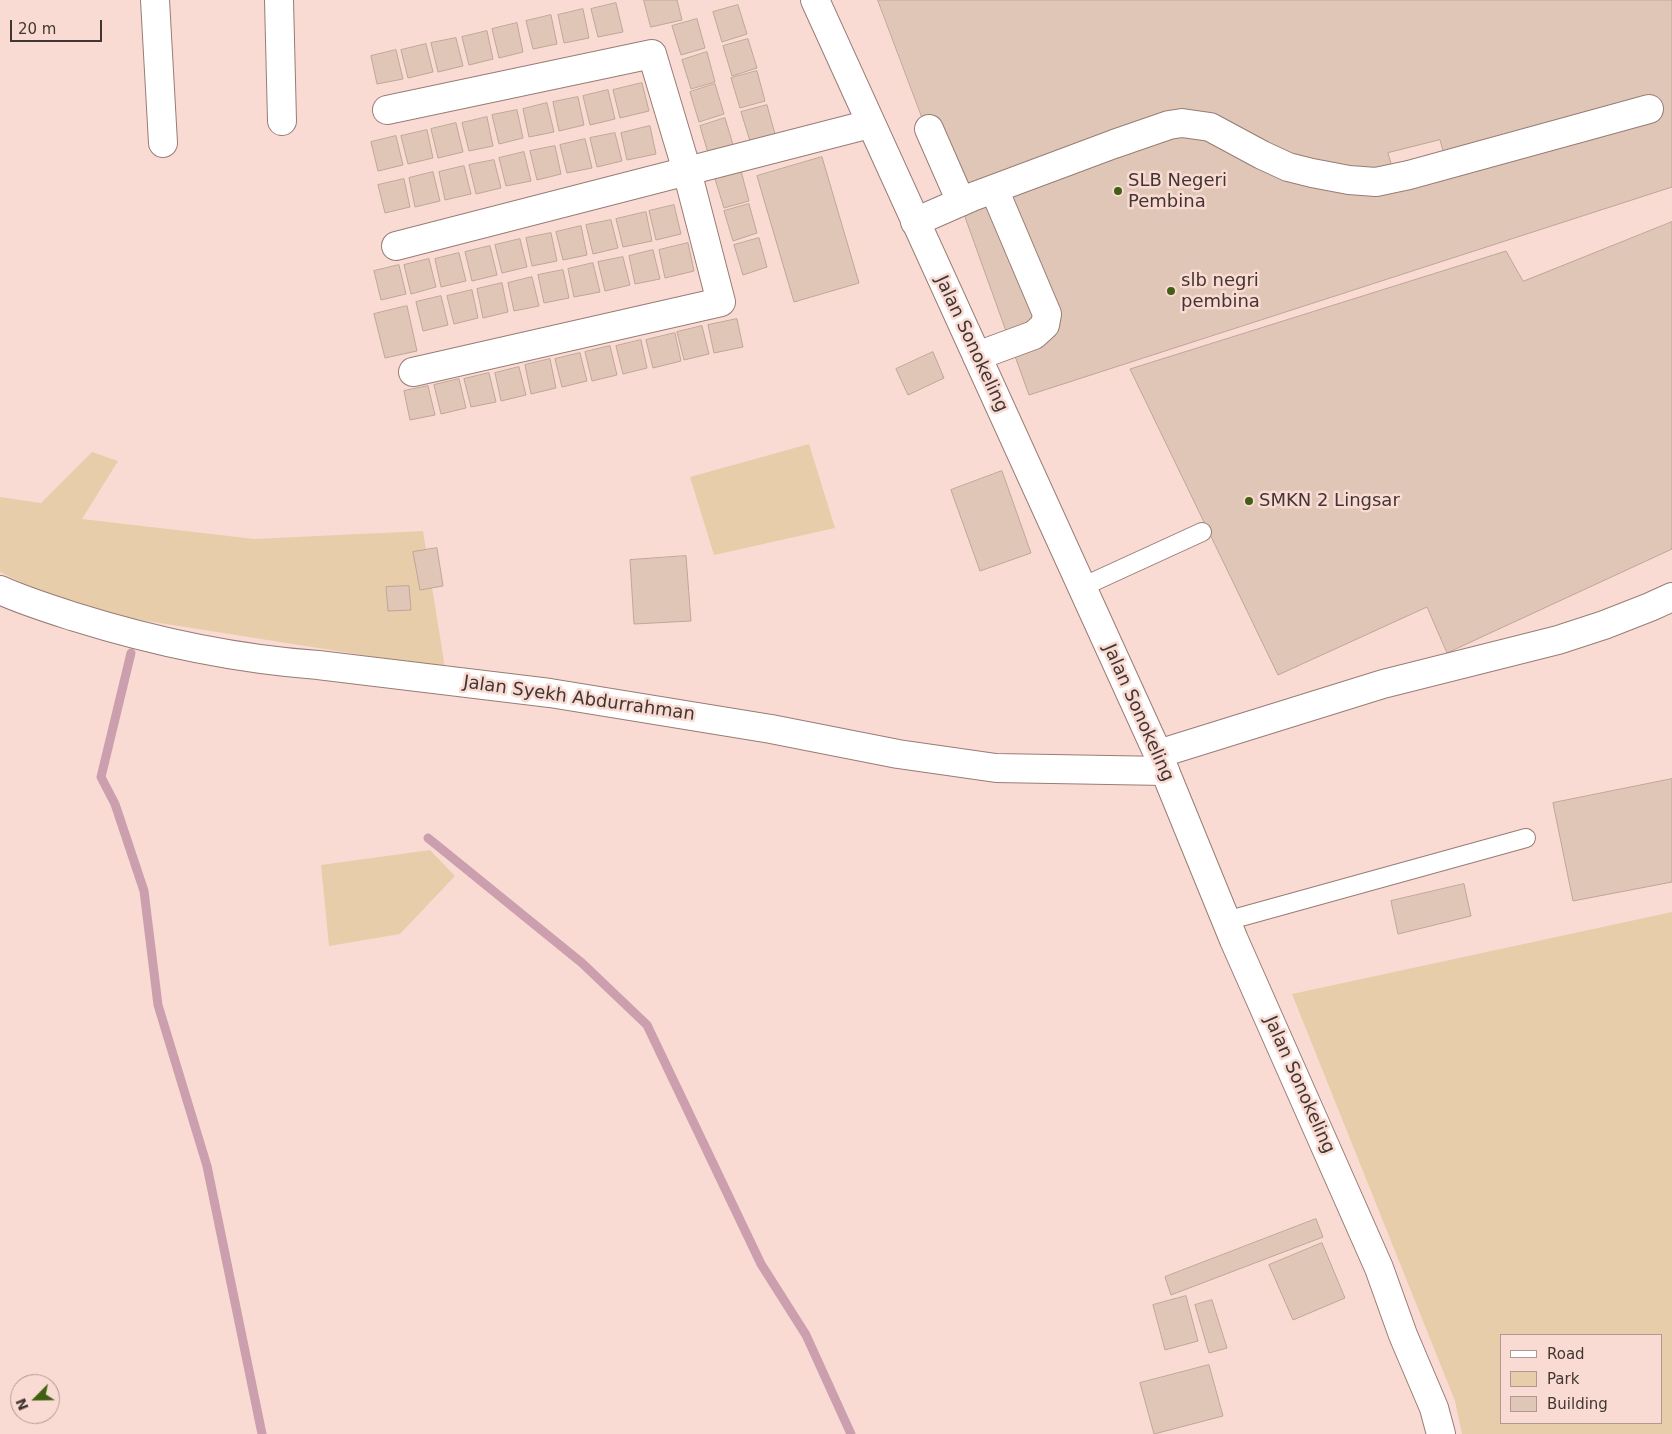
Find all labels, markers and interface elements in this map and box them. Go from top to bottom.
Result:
scale bar [12,10,105,42]
text: 20 m [18,20,56,38]
place label: SLB Negeri Pembina [1128,170,1227,212]
marker: SLB Negeri Pembina [1112,185,1124,197]
place label: slb negri pembina [1181,270,1260,312]
street label: Jalan Sonokeling [930,272,1012,416]
marker: slb negri pembina [1165,285,1177,297]
place label: SMKN 2 Lingsar [1259,490,1400,512]
marker: SMKN 2 Lingsar [1243,495,1255,507]
street label: Jalan Sonokeling [1098,641,1178,785]
street label: Jalan Syekh Abdurrahman [462,672,696,726]
street label: Jalan Sonokeling [1259,1013,1339,1157]
legend [1500,1334,1662,1424]
text: Road [1547,1345,1585,1363]
text: Park [1547,1370,1579,1388]
north arrow [10,1374,60,1424]
text: Building [1547,1395,1608,1413]
text: N [12,1396,32,1413]

